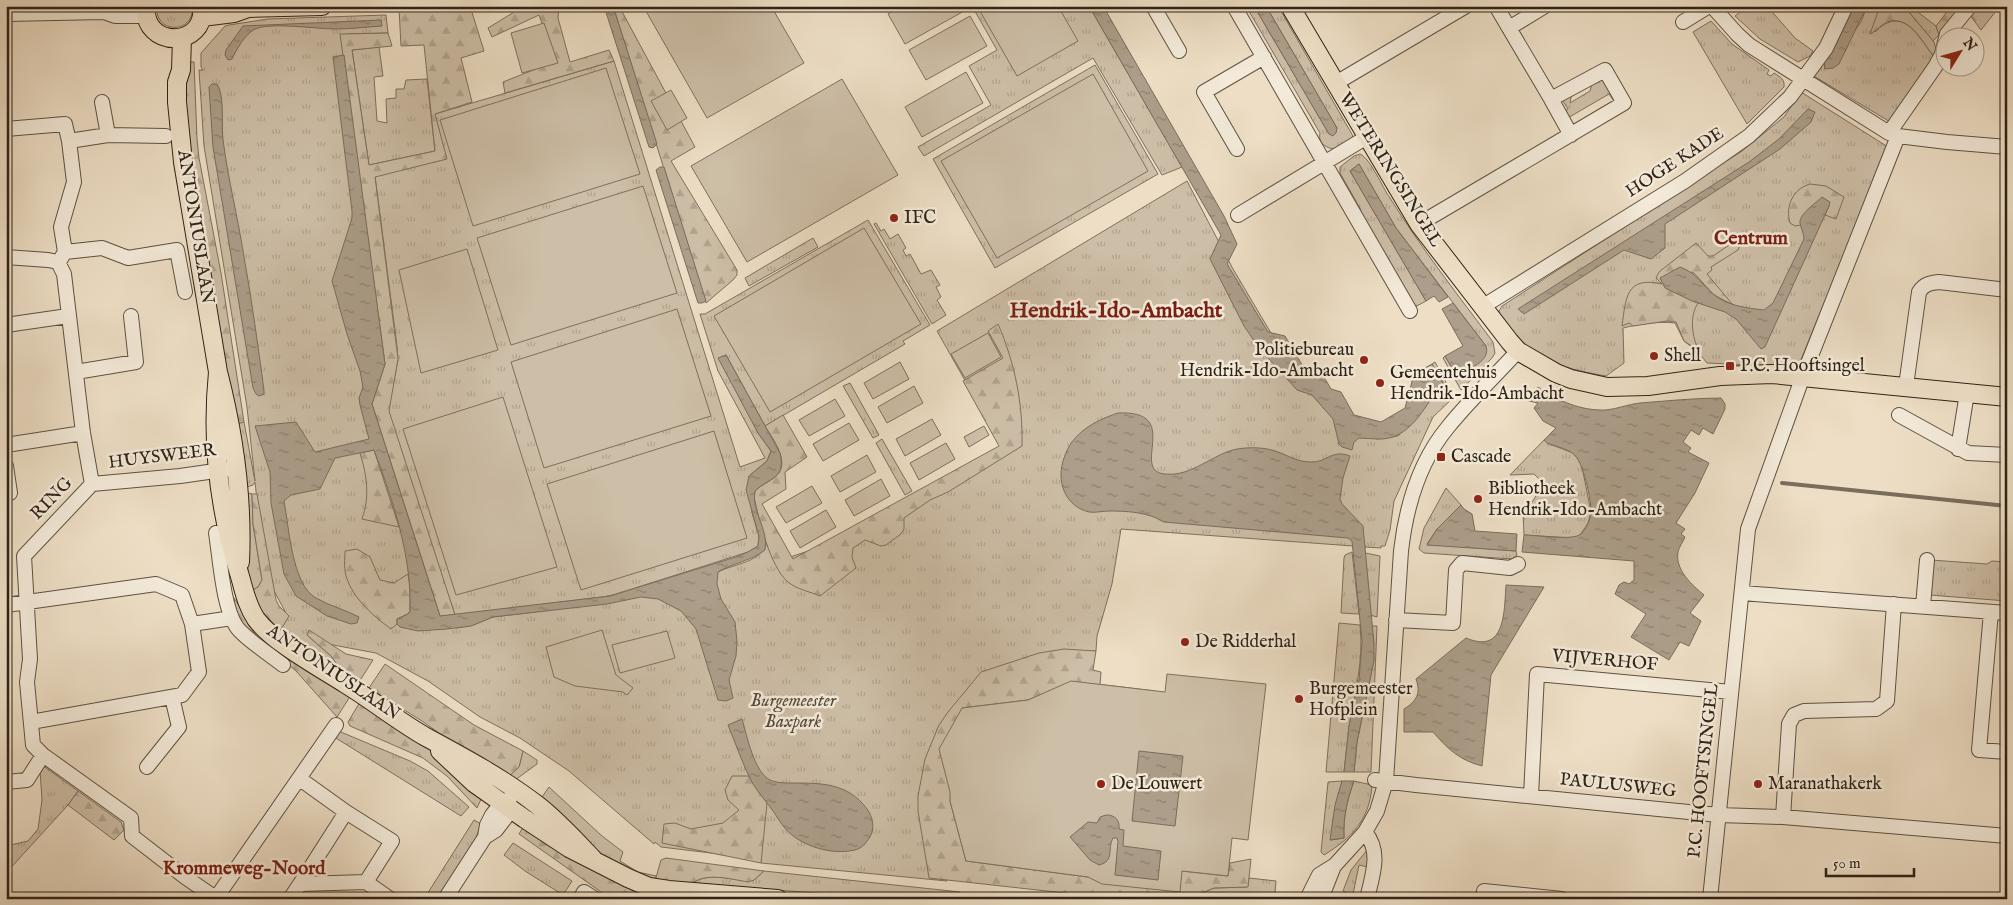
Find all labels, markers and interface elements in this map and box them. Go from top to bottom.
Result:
north arrow [1936,28,1986,78]
text: N [1958,34,1980,55]
street label: WETERINGSINGEL [1333,88,1447,252]
street label: HOGE KADE [1621,123,1729,203]
street label: ANTONIUSLAAN [171,147,219,306]
place label: IFC [904,207,936,230]
marker: IFC [888,212,900,224]
district label: Centrum [1714,226,1789,251]
district label: Hendrik-Ido-Ambacht [1010,297,1223,325]
place label: Politiebureau Hendrik-Ido-Ambacht [1180,339,1354,383]
place label: Shell [1664,345,1701,368]
marker: Shell [1648,350,1660,362]
marker: Politiebureau Hendrik-Ido-Ambacht [1358,354,1370,366]
place label: P.C. Hooftsingel [1740,355,1865,378]
marker: P.C. Hooftsingel [1724,360,1736,372]
place label: Gemeentehuis Hendrik-Ido-Ambacht [1390,362,1564,406]
marker: Gemeentehuis Hendrik-Ido-Ambacht [1374,377,1386,389]
street label: HUYSWEER [107,439,218,475]
place label: Cascade [1451,446,1511,469]
marker: Cascade [1435,451,1447,463]
street label: RING [26,472,78,525]
place label: Bibliotheek Hendrik-Ido-Ambacht [1488,478,1662,522]
marker: Bibliotheek Hendrik-Ido-Ambacht [1472,493,1484,505]
street label: ANTONIUSLAAN [261,619,404,726]
place label: De Ridderhal [1195,631,1296,654]
marker: De Ridderhal [1179,636,1191,648]
street label: VIJVERHOF [1550,645,1659,677]
place label: Burgemeester Hofplein [1309,678,1413,722]
street label: P.C. HOOFTSINGEL [1683,682,1725,859]
park label: Burgemeester Baxpark [750,690,837,734]
marker: Burgemeester Hofplein [1293,693,1305,705]
street label: PAULUSWEG [1558,768,1678,804]
place label: De Louwert [1111,773,1202,796]
place label: Maranathakerk [1768,773,1882,796]
marker: De Louwert [1095,778,1107,790]
marker: Maranathakerk [1752,778,1764,790]
scale bar [1826,845,1913,877]
text: 50 m [1833,854,1861,873]
district label: Krommeweg-Noord [163,857,326,881]

